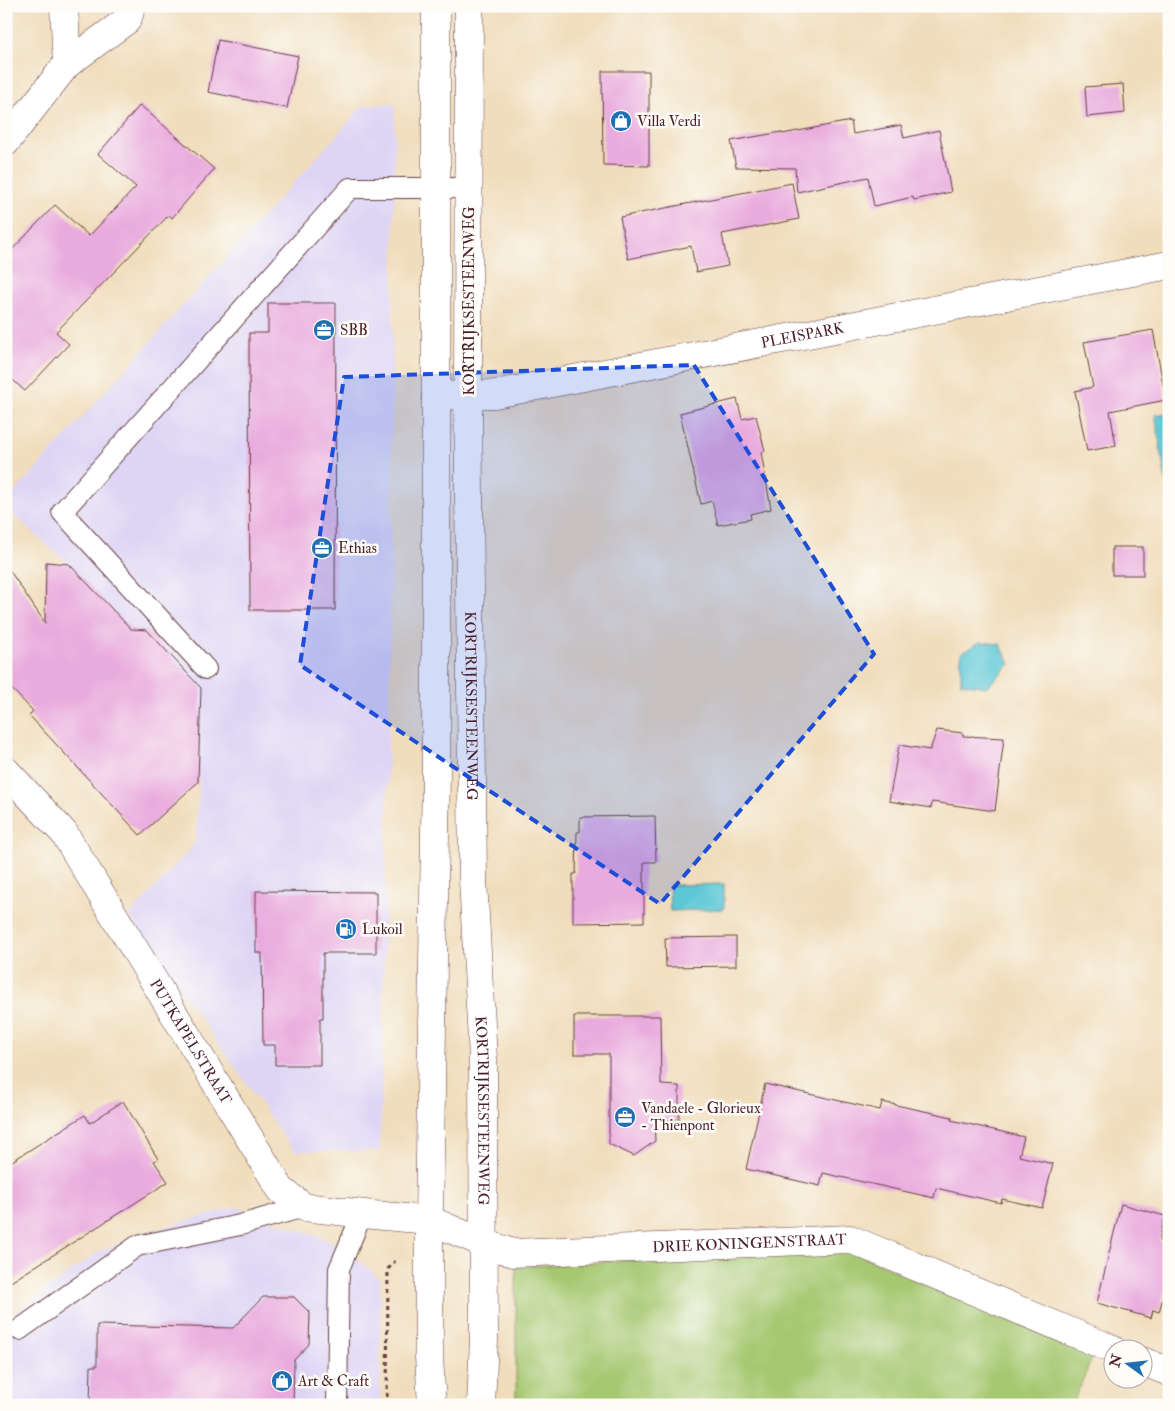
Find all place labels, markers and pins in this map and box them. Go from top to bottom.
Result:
shop icon: Villa Verdi [609,109,633,133]
place label: Villa Verdi [637,112,701,131]
office icon: SBB [312,318,336,342]
place label: SBB [340,321,368,340]
office icon: Ethias [310,536,334,560]
place label: Ethias [338,539,377,558]
fuel station icon: Lukoil [334,917,358,941]
place label: Lukoil [362,920,403,939]
place label: Vandaele - Glorieux - Thienpont [641,1099,761,1136]
office icon: Vandaele - Glorieux - Thienpont [613,1105,637,1129]
shop icon: Art & Craft [270,1369,294,1393]
place label: Art & Craft [297,1372,369,1391]

